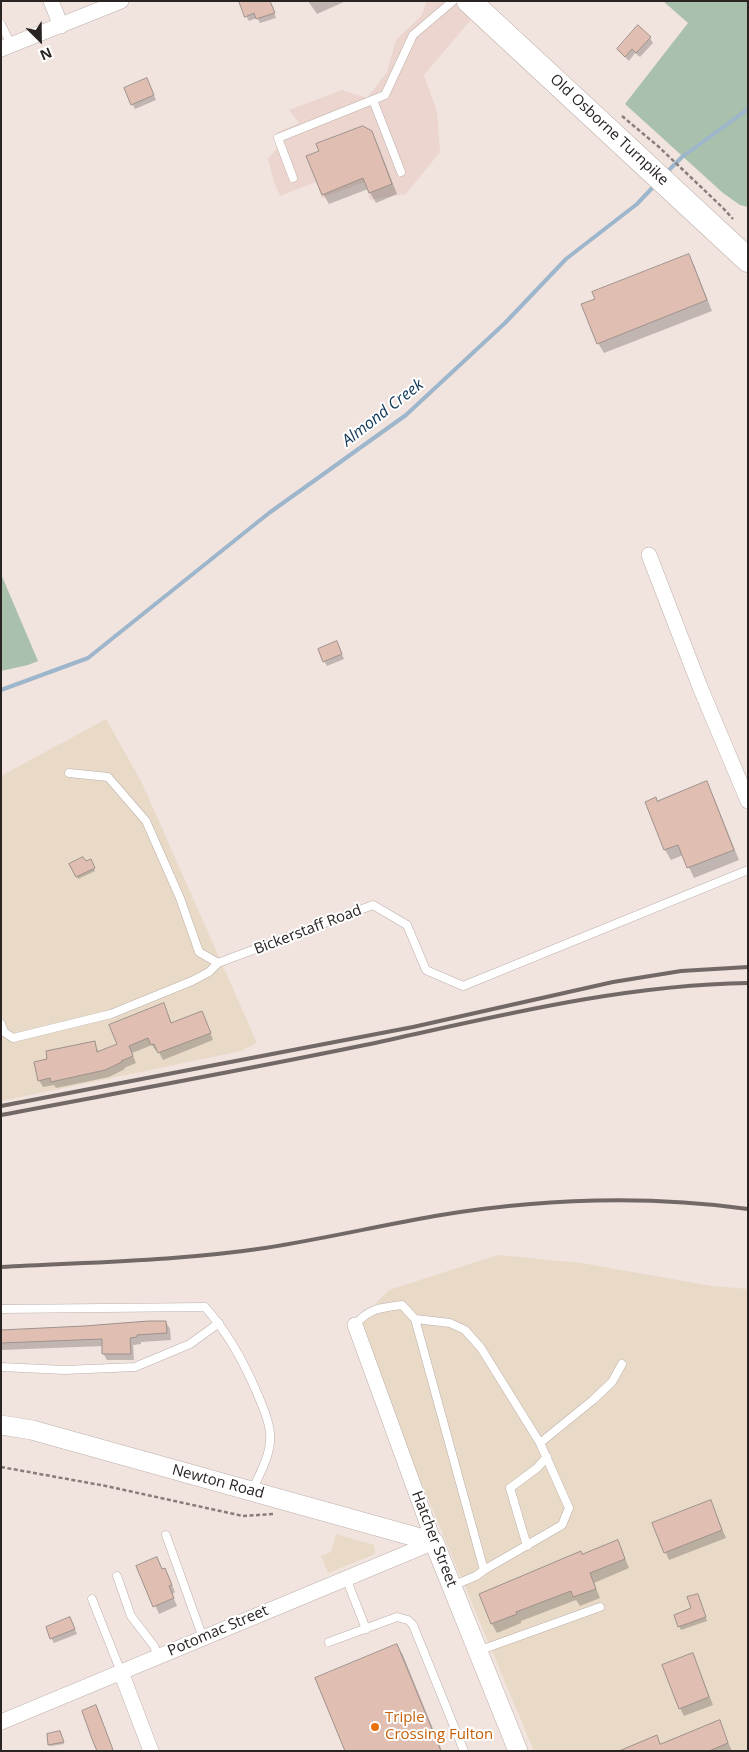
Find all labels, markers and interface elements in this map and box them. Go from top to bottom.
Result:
north arrow [15,15,65,65]
text: N [37,43,55,65]
street label: Old Osborne Turnpike [546,70,672,190]
water label: Almond Creek [338,375,428,451]
street label: Bickerstaff Road [252,901,364,959]
street label: Newton Road [170,1461,266,1503]
street label: Hatcher Street [407,1488,461,1590]
street label: Potomac Street [165,1602,271,1660]
place label: Triple Crossing Fulton [385,1709,493,1744]
marker: Triple Crossing Fulton [369,1721,381,1733]

